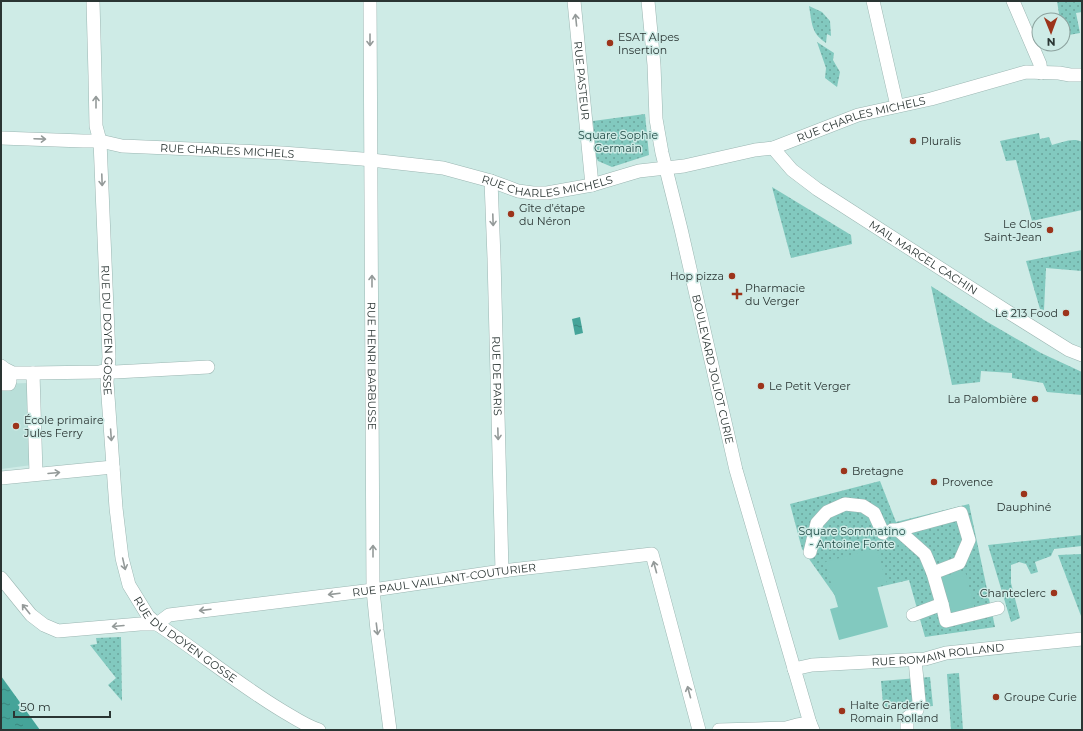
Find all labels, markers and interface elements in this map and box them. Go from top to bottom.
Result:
north arrow [1031,12,1071,52]
one-way arrow [573,14,580,27]
place label: ESAT Alpes Insertion [618,30,680,57]
one-way arrow [366,33,374,46]
text: N [1047,35,1056,49]
marker: ESAT Alpes Insertion [605,38,615,48]
street label: RUE PASTEUR [571,41,593,121]
street label: RUE CHARLES MICHELS [795,93,927,145]
one-way arrow [92,96,100,109]
park label: Square Sophie Germain [578,128,658,155]
place label: Pluralis [921,134,962,148]
one-way arrow [33,136,46,143]
marker: Pluralis [908,136,918,146]
street label: RUE CHARLES MICHELS [160,141,295,161]
street label: RUE CHARLES MICHELS [480,170,614,184]
text: RUE CHARLES MICHELS [480,172,615,200]
one-way arrow [98,173,106,186]
place label: Gîte d’étape du Néron [519,201,585,228]
marker: Gîte d’étape du Néron [506,209,516,219]
one-way arrow [489,213,496,226]
street label: MAIL MARCEL CACHIN [866,217,980,298]
place label: Le Clos Saint-Jean [984,217,1043,244]
marker: Le Clos Saint-Jean [1045,225,1055,235]
street label: RUE DU DOYEN GOSSE [98,265,116,396]
place label: Hop pizza [670,269,724,283]
marker: Hop pizza [727,271,737,281]
one-way arrow [368,275,375,288]
place label: Pharmacie du Verger [745,281,805,308]
marker: Pharmacie du Verger [732,289,742,299]
street label: BOULEVARD JOLIOT CURIE [689,293,737,445]
street label: RUE HENRI BARBUSSE [365,302,379,430]
place label: Le 213 Food [995,306,1058,320]
marker: Le 213 Food [1061,308,1071,318]
street label: RUE DE PARIS [489,336,505,416]
place label: Le Petit Verger [769,379,851,393]
marker: Le Petit Verger [756,381,766,391]
place label: La Palombière [947,392,1027,406]
marker: La Palombière [1030,394,1040,404]
place label: École primaire Jules Ferry [23,413,104,440]
marker: École primaire Jules Ferry [11,421,21,431]
one-way arrow [495,427,502,440]
one-way arrow [107,428,114,441]
place label: Bretagne [852,464,904,478]
marker: Bretagne [839,466,849,476]
one-way arrow [47,469,60,476]
place label: Provence [942,475,994,489]
marker: Provence [929,477,939,487]
marker: Dauphiné [1019,489,1029,499]
place label: Dauphiné [997,500,1052,514]
park label: Square Sommatino - Antoine Fonte [798,524,906,551]
one-way arrow [369,545,377,558]
one-way arrow [121,558,128,571]
street label: RUE PAUL VAILLANT-COUTURIER [351,560,537,599]
one-way arrow [651,560,659,573]
place label: Chanteclerc [980,586,1046,600]
marker: Chanteclerc [1049,588,1059,598]
one-way arrow [328,590,341,598]
street label: RUE DU DOYEN GOSSE [131,594,240,686]
one-way arrow [22,604,31,614]
one-way arrow [199,606,212,614]
one-way arrow [112,622,125,629]
one-way arrow [373,622,381,635]
street label: RUE ROMAIN ROLLAND [871,640,1005,669]
one-way arrow [685,686,692,699]
place label: Groupe Curie [1004,690,1077,704]
marker: Groupe Curie [991,692,1001,702]
scale bar [14,693,110,719]
place label: Halte Garderie Romain Rolland [850,698,938,725]
text: 50 m [20,699,51,714]
marker: Halte Garderie Romain Rolland [837,706,847,716]

